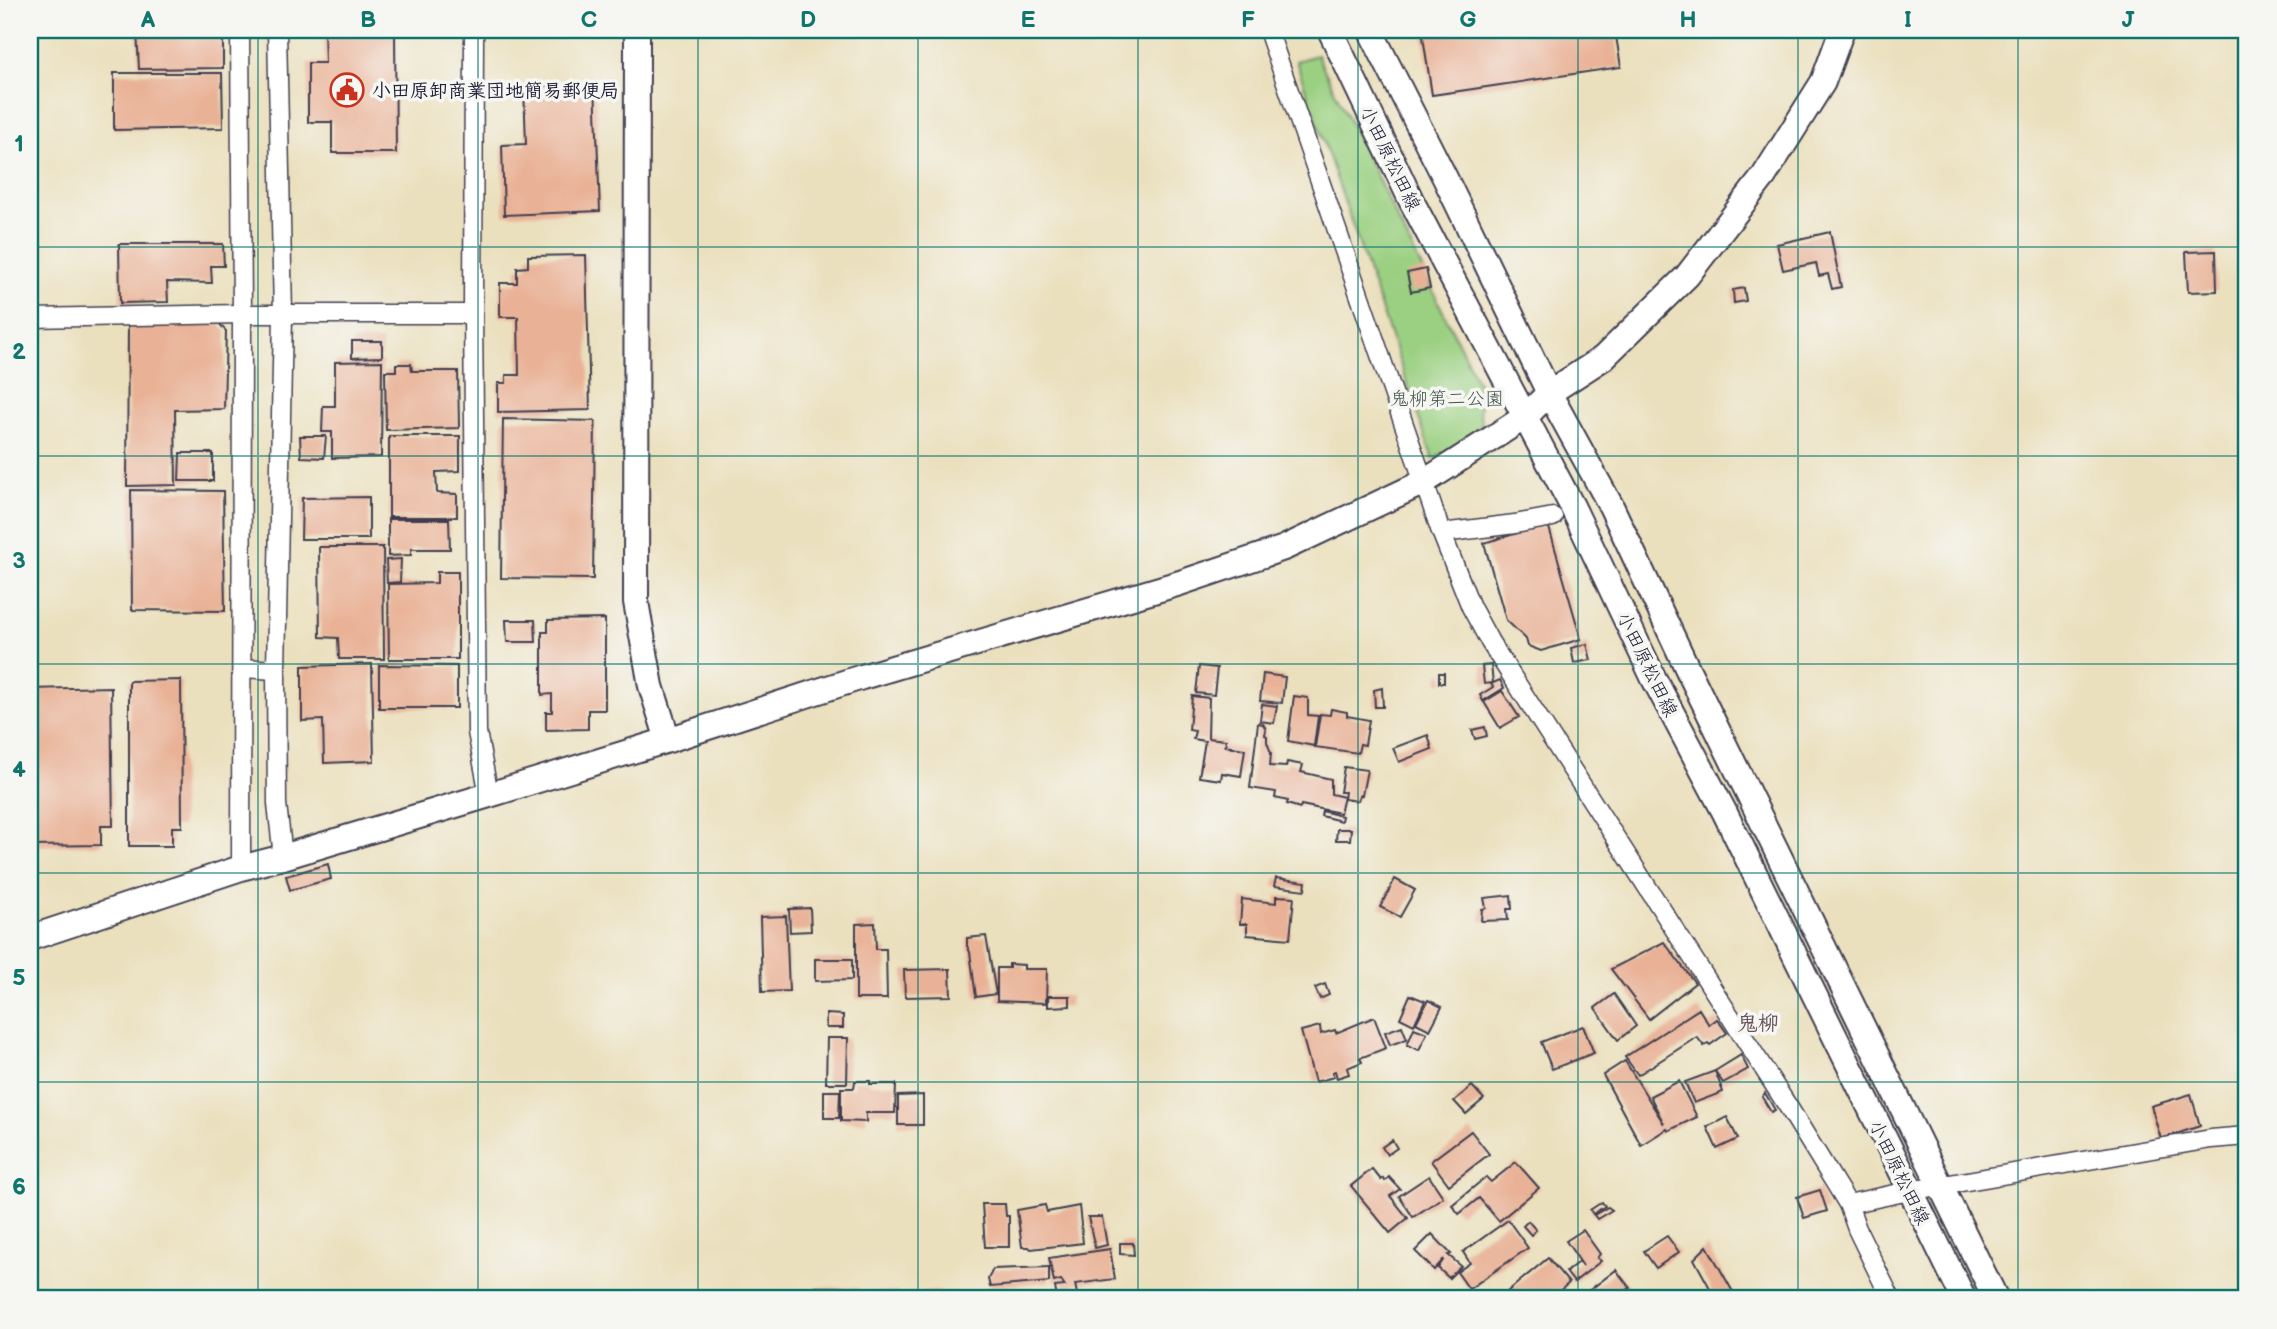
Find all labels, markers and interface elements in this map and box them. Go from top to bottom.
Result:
text: A [140,6,156,34]
text: B [360,6,376,34]
text: C [581,6,597,34]
text: D [800,6,816,34]
text: E [1021,6,1036,34]
text: F [1241,6,1255,34]
text: G [1460,6,1477,34]
text: H [1679,6,1697,34]
text: I [1904,6,1912,34]
text: J [2122,6,2135,34]
public building icon: 小田原卸商業団地簡易郵便局 [328,71,366,109]
place label: 小田原卸商業団地簡易郵便局 [372,80,619,103]
street label: 小田原松田線 [1354,102,1425,215]
text: 1 [14,130,24,158]
text: 2 [12,338,26,366]
park label: 鬼柳第二公園 [1390,388,1504,411]
text: 3 [12,547,26,575]
street label: 小田原松田線 [1611,608,1682,721]
text: 4 [12,756,26,784]
text: 5 [12,964,26,992]
district label: 鬼柳 [1737,1011,1779,1036]
street label: 小田原松田線 [1863,1116,1934,1229]
text: 6 [12,1173,26,1201]

